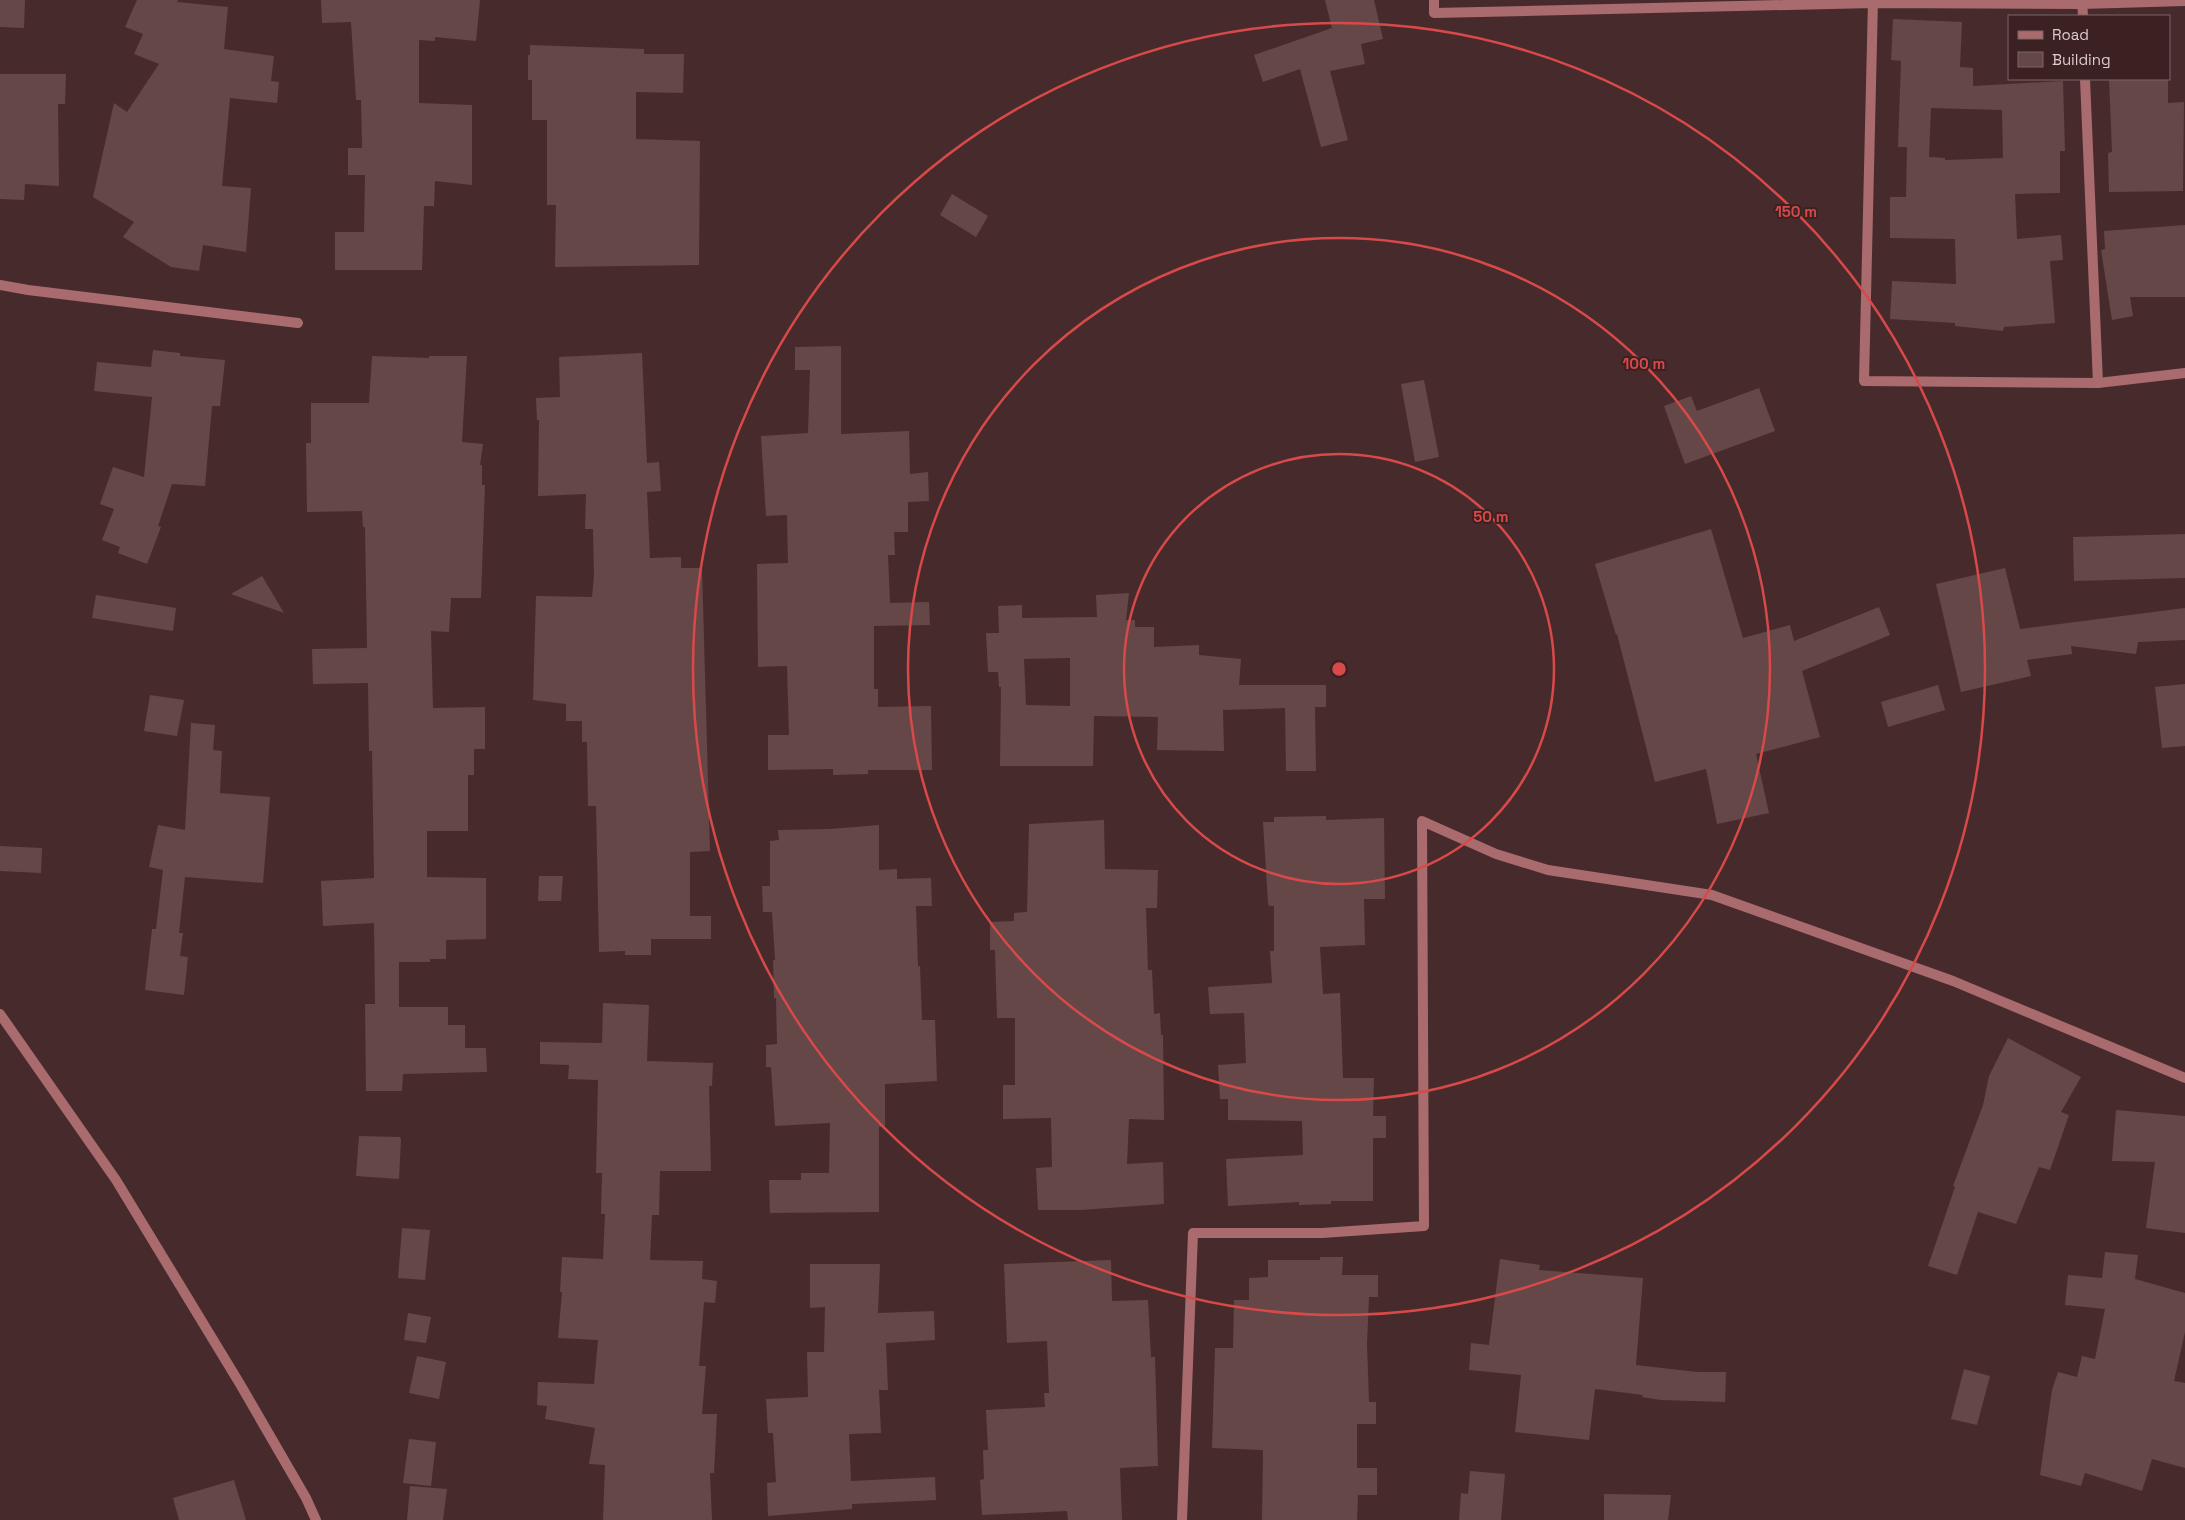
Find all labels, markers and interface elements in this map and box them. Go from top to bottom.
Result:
legend [2008,15,2170,80]
text: Road [2052,25,2089,44]
text: Building [2052,50,2111,69]
text: 150 m [1775,202,1817,221]
text: 100 m [1623,354,1665,373]
text: 50 m [1473,507,1509,526]
centre of rings [1330,660,1348,678]

